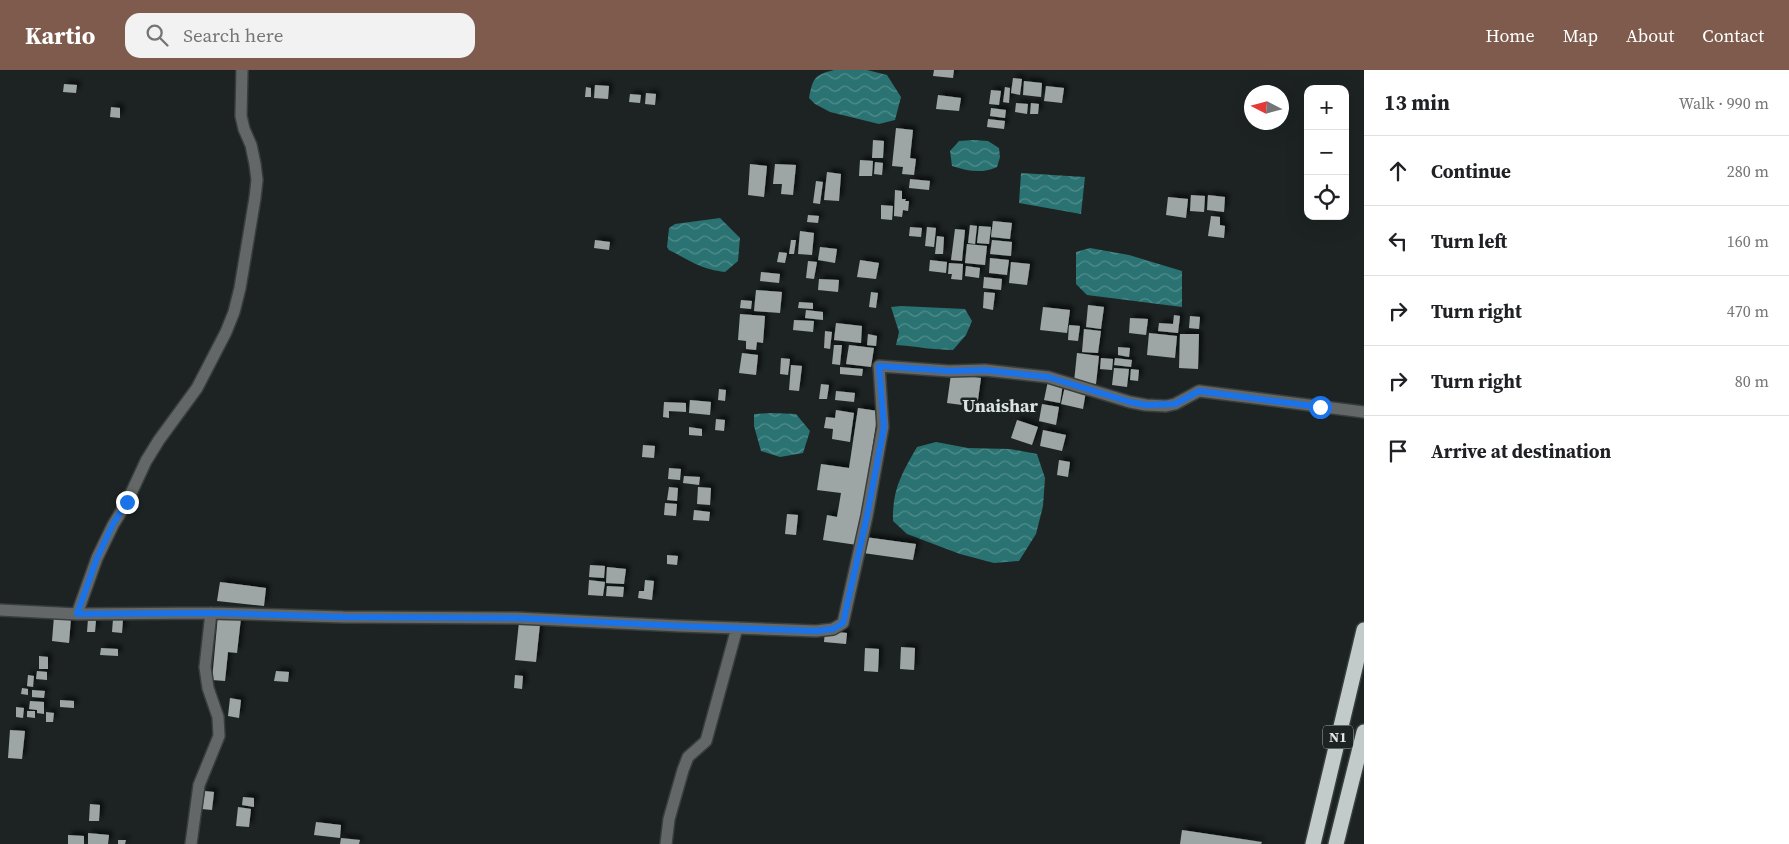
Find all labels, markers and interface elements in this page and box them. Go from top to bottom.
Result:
search box [125,13,475,58]
text: Kartio [25,19,95,52]
icon: search [143,21,171,49]
text: Search here [183,22,283,48]
text: Home [1486,23,1535,48]
text: Map [1563,23,1598,48]
text: About [1626,23,1674,48]
text: Contact [1702,23,1764,48]
north arrow [1244,85,1289,130]
map controls [1304,85,1349,220]
button: + [1304,85,1349,130]
text: 13 min [1384,88,1450,117]
text: Walk · 990 m [1679,92,1769,114]
button: − [1304,130,1349,175]
icon: ahead [1384,157,1412,185]
text: Continue [1431,158,1511,184]
text: 280 m [1727,160,1769,182]
button: locate [1304,175,1349,220]
icon: left [1384,227,1412,255]
text: Turn left [1431,228,1507,254]
text: 160 m [1727,230,1769,252]
icon: right [1384,297,1412,325]
text: Turn right [1431,298,1522,324]
text: 470 m [1727,300,1769,322]
icon: right [1384,367,1412,395]
text: Turn right [1431,368,1522,394]
text: 80 m [1735,370,1769,392]
district label: Unaishar [962,393,1038,418]
route start [1309,396,1332,419]
icon: arrive [1384,437,1412,465]
text: Arrive at destination [1431,438,1611,464]
route end [116,491,139,514]
road number: N1 [1323,726,1353,749]

